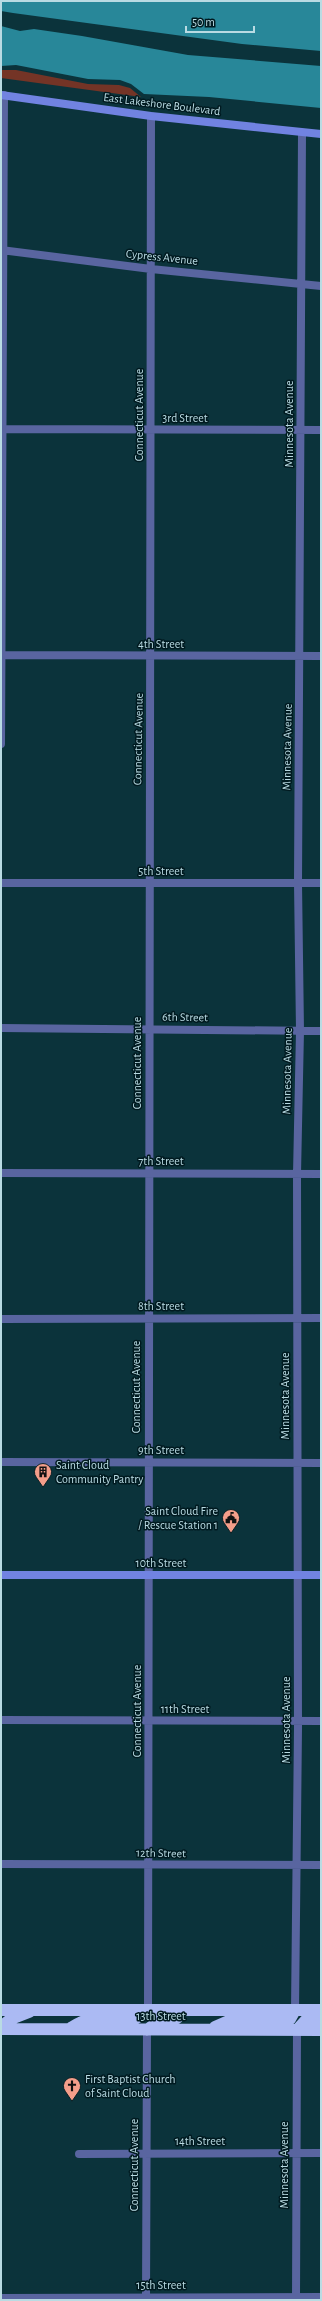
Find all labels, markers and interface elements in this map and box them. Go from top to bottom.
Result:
scale bar [186,8,254,34]
text: 50 m [192,16,215,28]
street label: East Lakeshore Boulevard [103,91,221,117]
street label: Cypress Avenue [125,247,199,268]
street label: Connecticut Avenue [133,369,145,461]
street label: Minnesota Avenue [283,381,295,467]
street label: 3rd Street [162,412,208,424]
street label: 4th Street [138,638,184,650]
street label: Connecticut Avenue [131,693,145,785]
street label: Minnesota Avenue [280,703,294,791]
street label: 5th Street [138,865,184,877]
street label: 6th Street [162,1011,208,1023]
street label: Connecticut Avenue [131,1017,143,1109]
street label: Minnesota Avenue [280,1027,294,1115]
street label: 7th Street [138,1155,184,1167]
street label: 8th Street [138,1300,184,1312]
street label: Connecticut Avenue [130,1341,142,1433]
street label: Minnesota Avenue [279,1353,291,1439]
street label: 9th Street [138,1444,184,1456]
place label: Saint Cloud Community Pantry [56,1459,143,1486]
building icon: Saint Cloud Community Pantry [33,1462,53,1487]
place label: Saint Cloud Fire / Rescue Station 1 [138,1505,218,1531]
public building icon: Saint Cloud Fire / Rescue Station 1 [221,1508,241,1533]
street label: 10th Street [136,1557,187,1569]
street label: Connecticut Avenue [131,1665,143,1757]
street label: Minnesota Avenue [280,1677,292,1763]
street label: 11th Street [161,1703,209,1715]
street label: 12th Street [136,1847,186,1859]
street label: 13th Street [136,2010,186,2022]
place label: First Baptist Church of Saint Cloud [85,2073,176,2099]
church icon: First Baptist Church of Saint Cloud [62,2076,82,2101]
street label: Connecticut Avenue [128,2119,140,2211]
street label: Minnesota Avenue [278,2122,290,2208]
street label: 14th Street [175,2135,225,2147]
street label: 15th Street [136,2279,186,2291]

